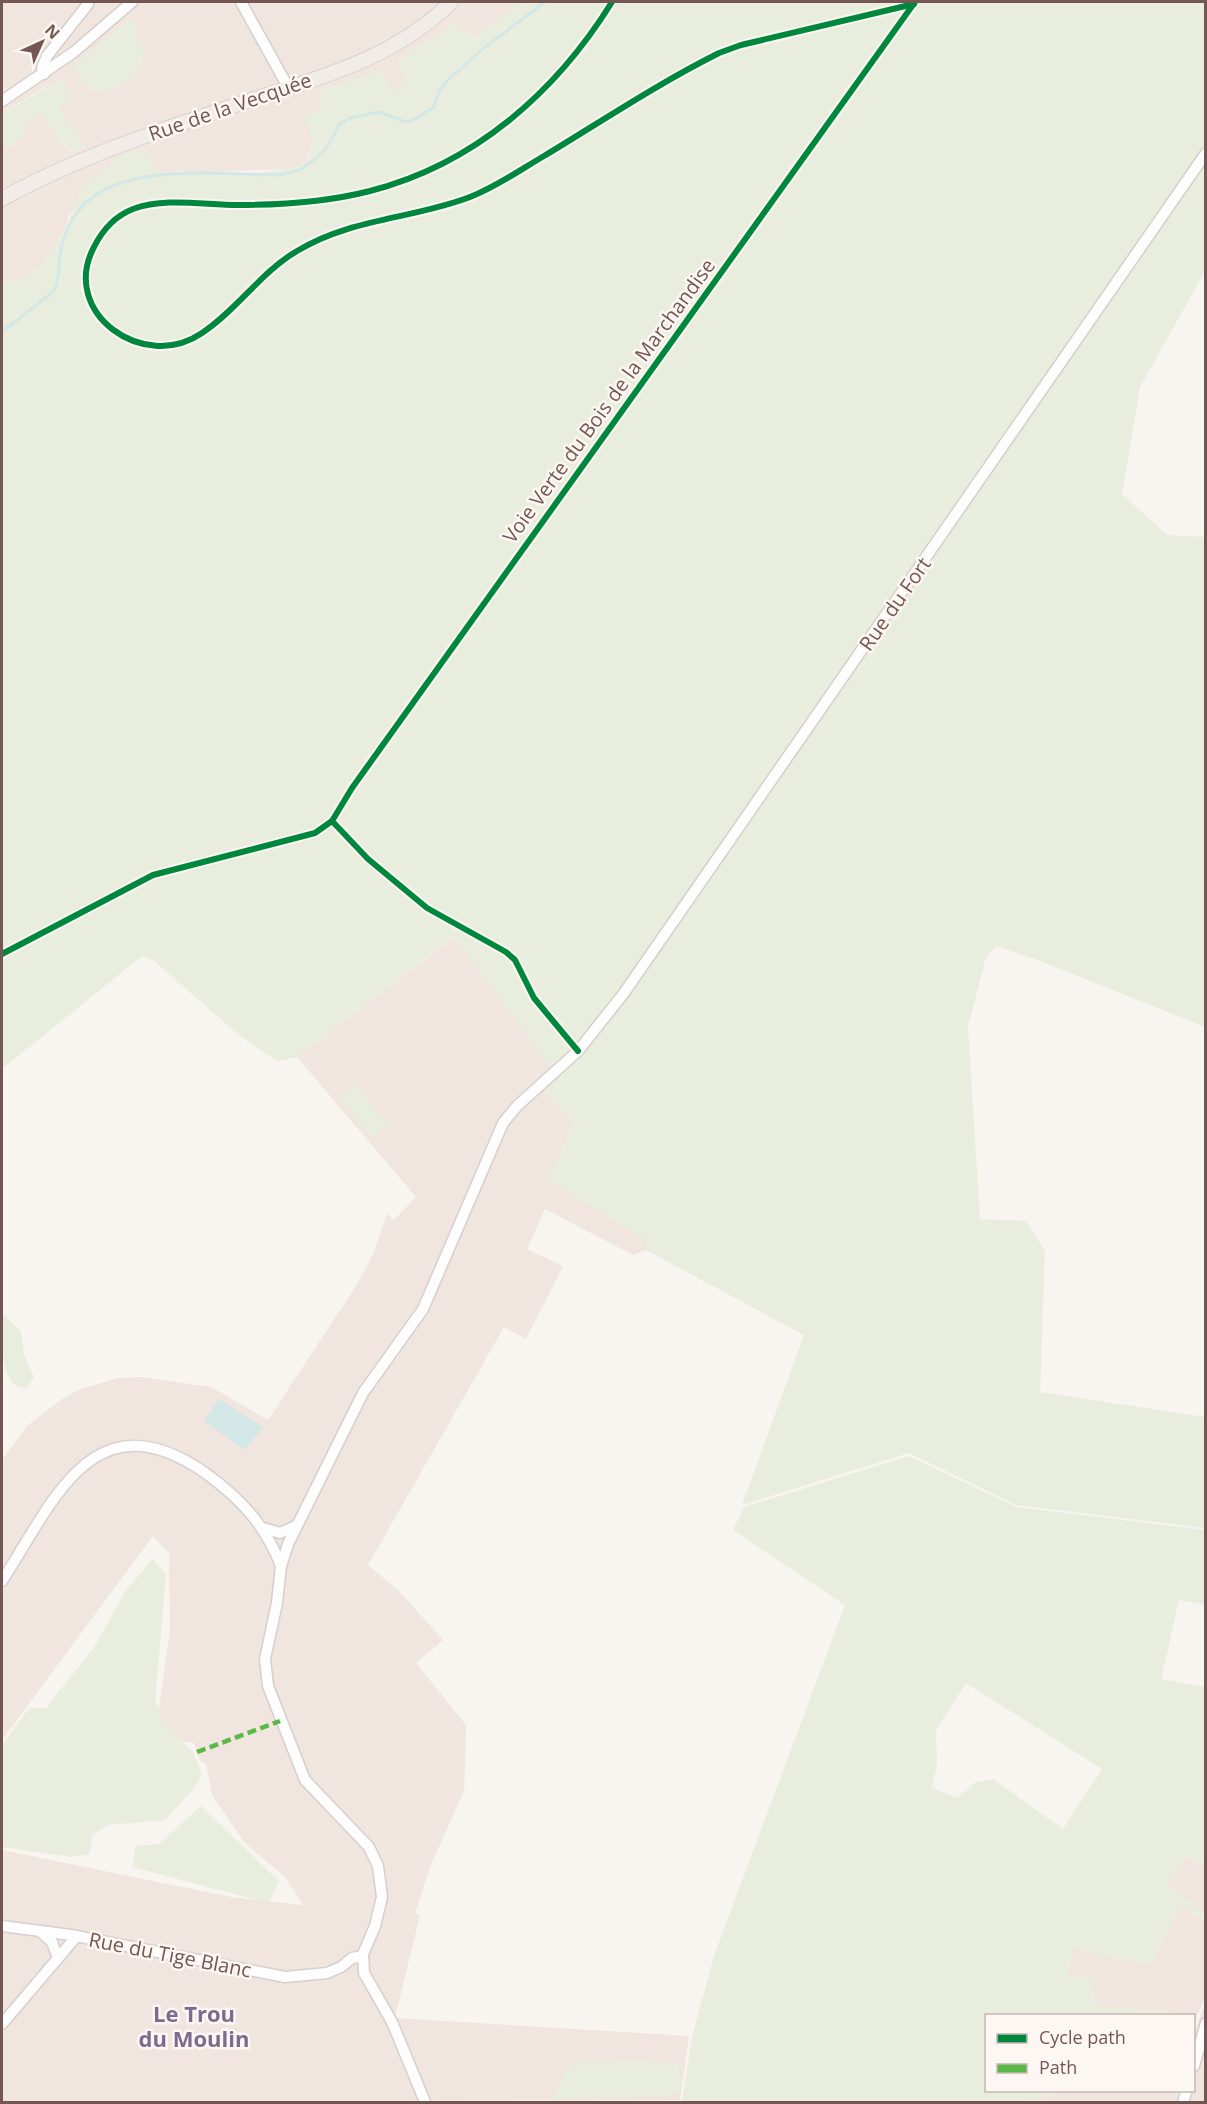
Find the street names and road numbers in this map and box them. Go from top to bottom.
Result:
street label: Rue de la Vecquée [145,66,315,147]
street label: Voie Verte du Bois de la Marchandise [496,253,721,548]
street label: Rue du Fort [852,552,937,656]
street label: Rue du Tige Blanc [87,1926,254,1984]

